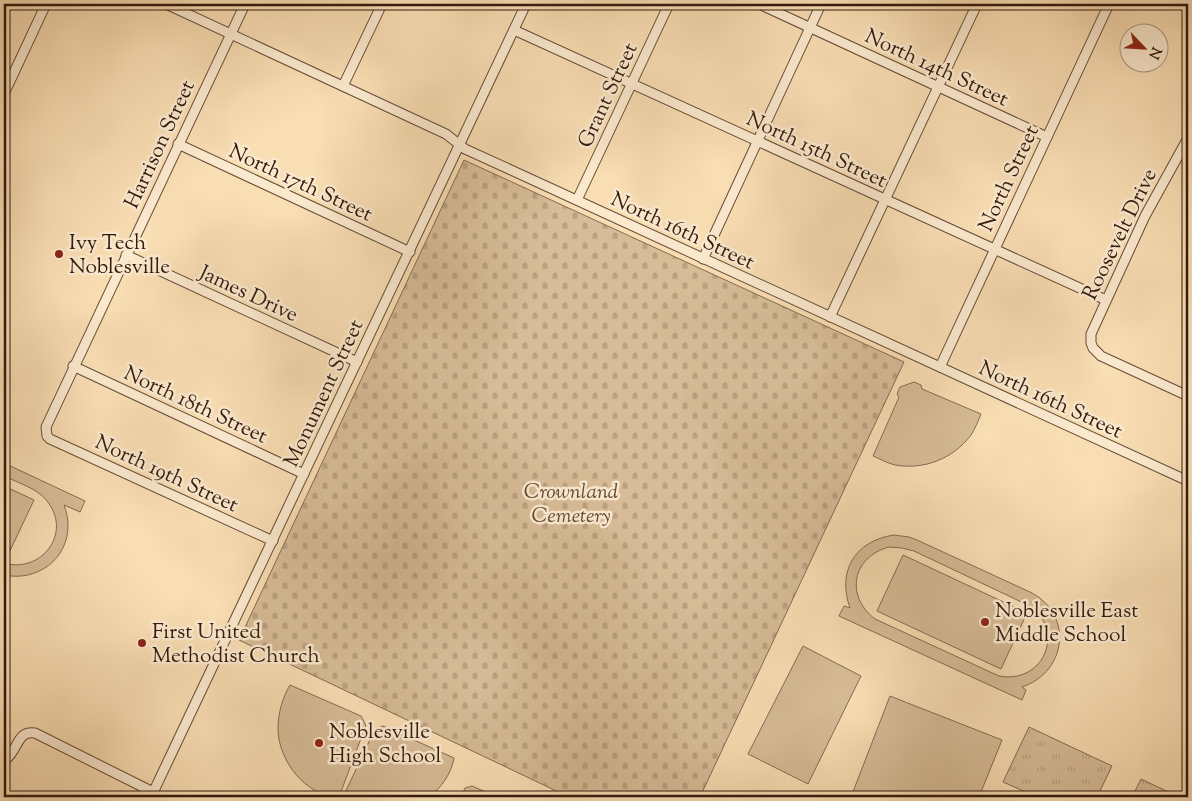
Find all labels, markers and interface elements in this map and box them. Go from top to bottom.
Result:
street label: North 14th Street [859,22,1013,115]
north arrow [1120,22,1170,72]
street label: Grant Street [571,38,646,153]
text: N [1143,43,1165,62]
street label: Harrison Street [118,76,204,214]
street label: North 15th Street [741,105,892,197]
street label: North Street [972,121,1048,237]
street label: North 17th Street [223,137,377,230]
street label: Roosevelt Drive [1076,164,1166,306]
street label: North 16th Street [605,185,759,278]
place label: Ivy Tech Noblesville [69,229,170,283]
marker: Ivy Tech Noblesville [53,248,65,260]
street label: James Drive [193,258,303,331]
street label: Monument Street [277,315,372,473]
street label: North 16th Street [973,354,1127,447]
street label: North 18th Street [118,359,272,452]
street label: North 19th Street [90,428,243,521]
park label: Crownland Cemetery [524,478,619,532]
place label: Noblesville East Middle School [995,597,1138,651]
marker: Noblesville East Middle School [979,616,991,628]
place label: First United Methodist Church [152,618,320,672]
marker: First United Methodist Church [136,637,148,649]
place label: Noblesville High School [329,718,441,772]
marker: Noblesville High School [313,737,325,749]

